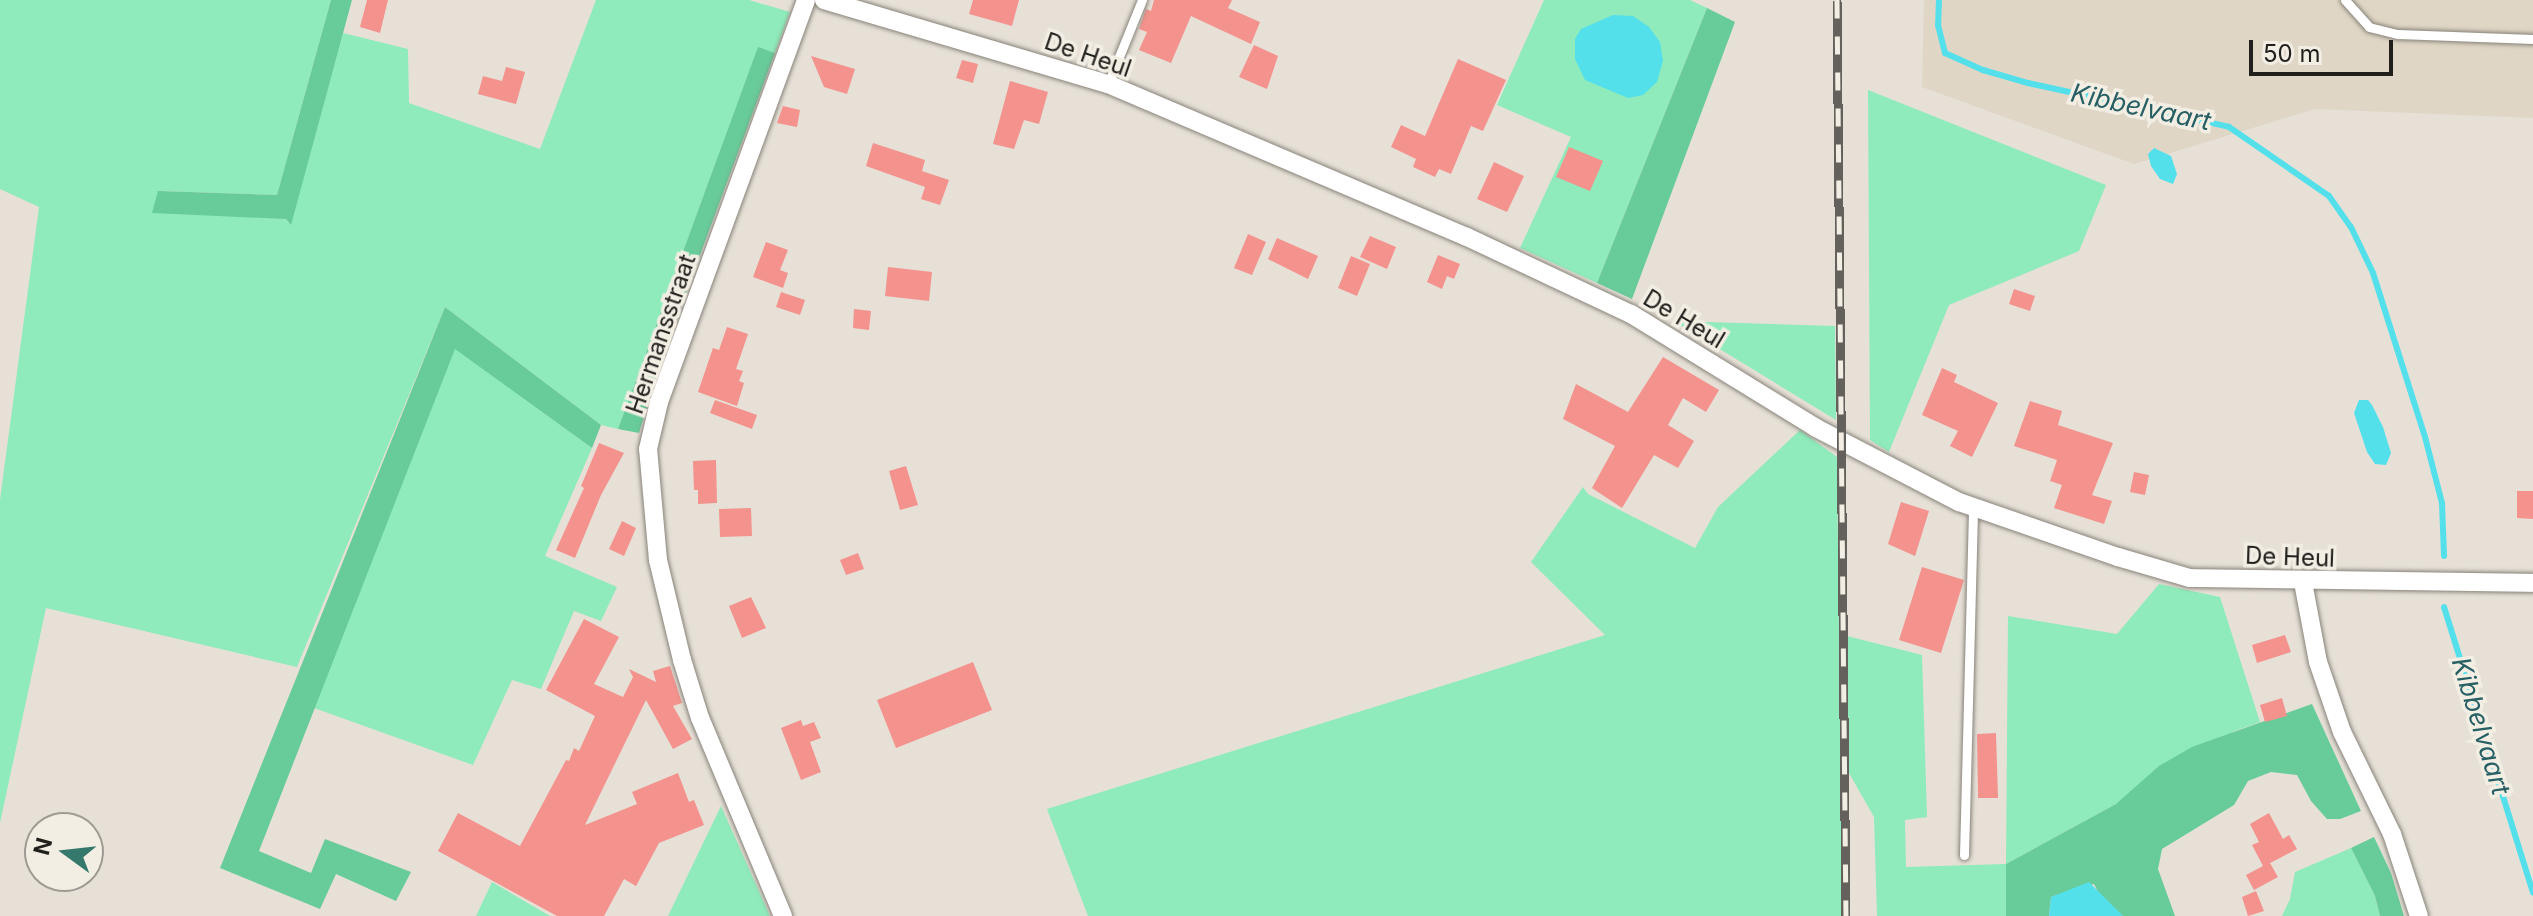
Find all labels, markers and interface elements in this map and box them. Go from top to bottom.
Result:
scale bar [2253,24,2397,74]
street label: De Heul [1041,27,1135,83]
text: 50 m [2263,39,2321,68]
water label: Kibbelvaart [2068,77,2214,137]
street label: Hermansstraat [620,250,702,418]
street label: De Heul [1638,284,1730,354]
street label: De Heul [2245,541,2335,573]
water label: Kibbelvaart [2445,653,2517,799]
north arrow [24,812,104,892]
text: N [28,835,57,858]

